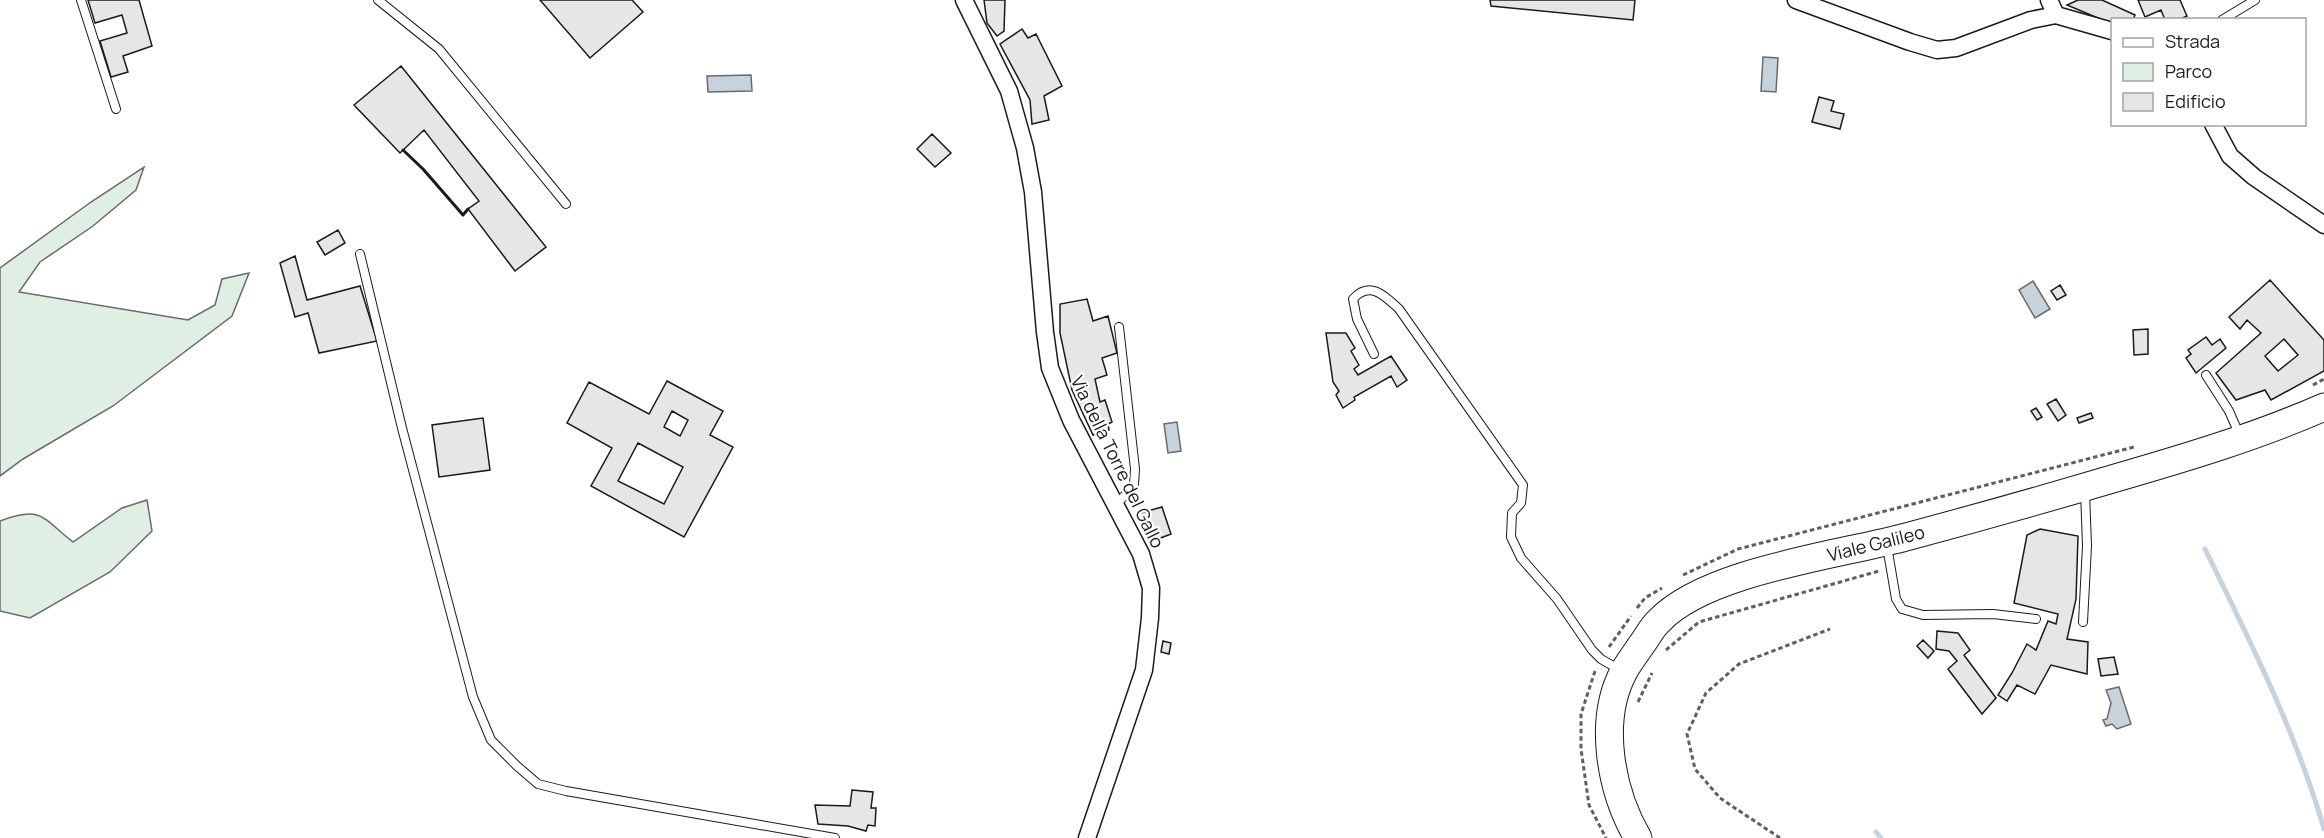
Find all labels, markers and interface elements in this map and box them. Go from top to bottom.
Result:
legend [2111,18,2306,126]
text: Strada [2165,29,2220,53]
text: Parco [2165,59,2212,83]
text: Edificio [2165,89,2226,113]
street label: Via della Torre del Gallo [1066,371,1170,552]
street label: Viale Galileo [1825,519,1927,567]

